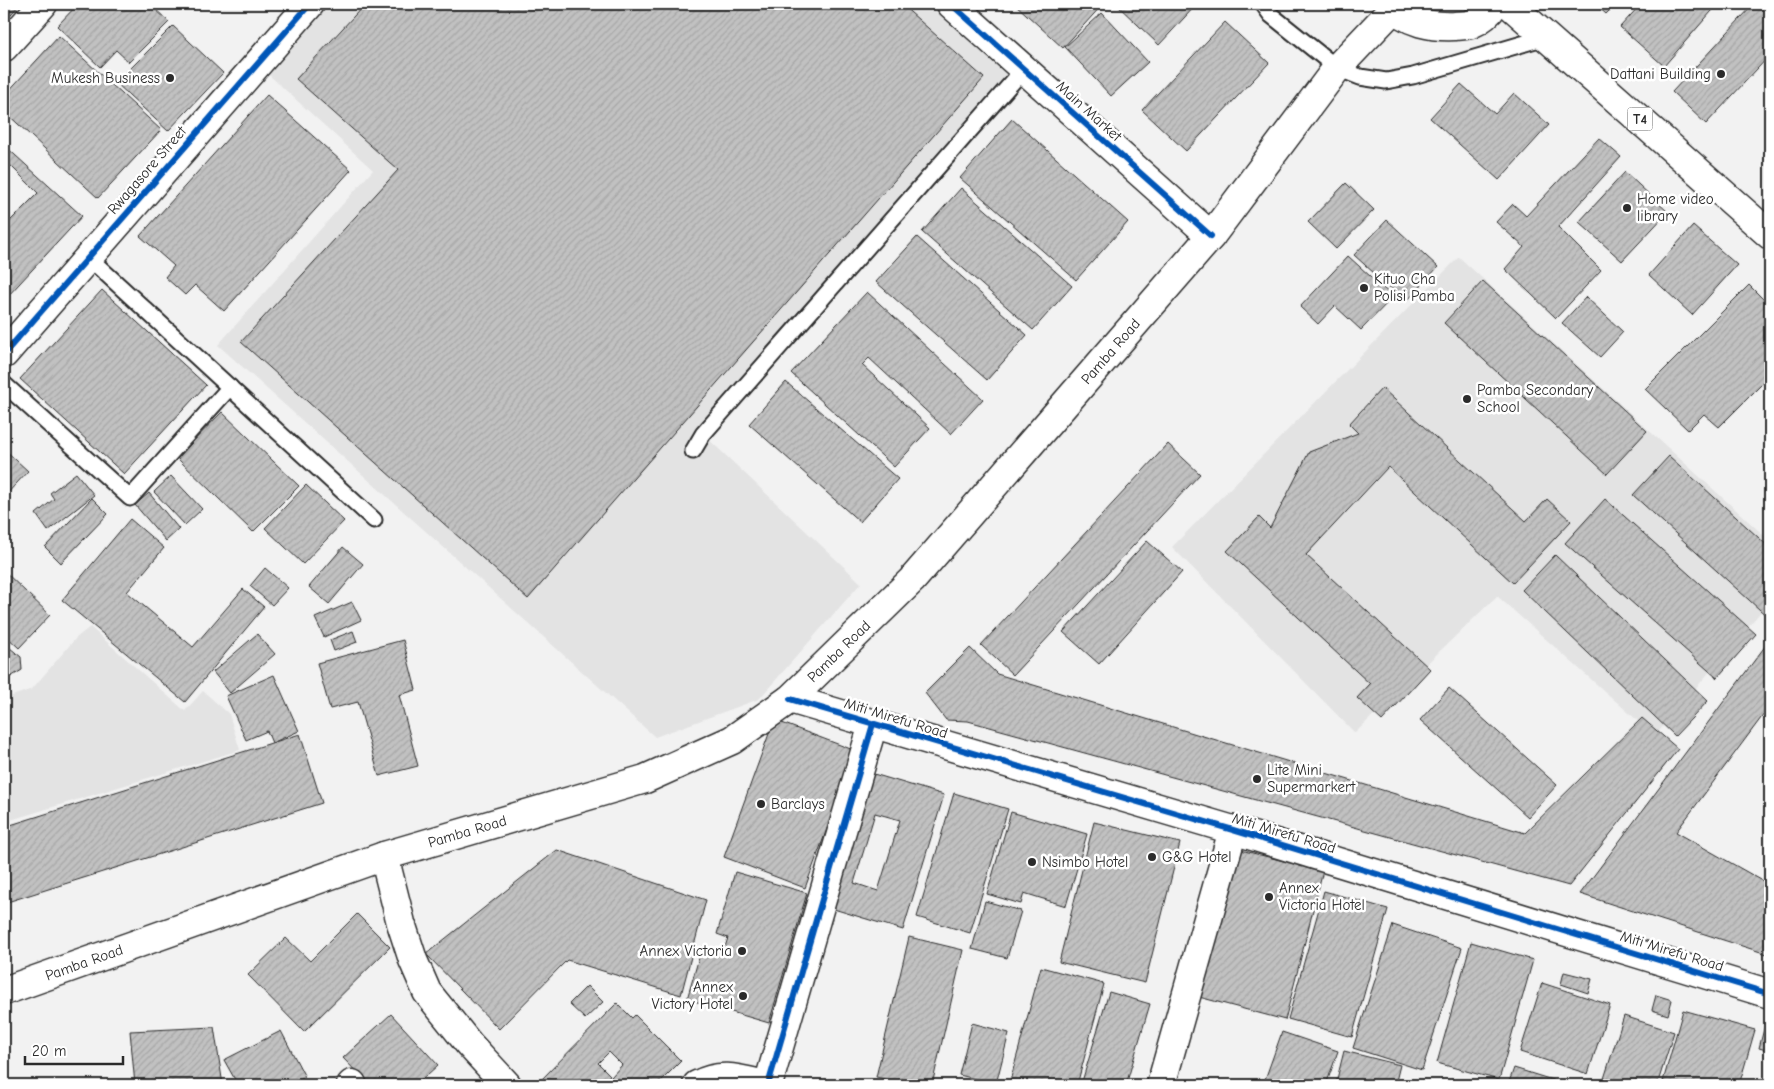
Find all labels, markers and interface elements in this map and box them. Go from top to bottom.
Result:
place label: Dattani Building [1610,65,1711,83]
marker: Dattani Building [1715,68,1727,80]
place label: Mukesh Business [51,69,160,87]
marker: Mukesh Business [164,72,176,84]
street label: Main Market [1052,77,1126,146]
road number: T4 [1628,108,1652,130]
street label: Rwagasore Street [104,122,191,218]
place label: Home video library [1637,190,1714,225]
marker: Home video library [1621,202,1633,214]
place label: Kituo Cha Polisi Pamba [1374,270,1455,305]
marker: Kituo Cha Polisi Pamba [1358,282,1370,294]
street label: Pamba Road [1077,315,1144,388]
place label: Pamba Secondary School [1477,381,1594,416]
marker: Pamba Secondary School [1461,393,1473,405]
street label: Pamba Road [804,617,874,686]
street label: Miti Mirefu Road [842,694,950,742]
place label: Lite Mini Supermarkert [1267,761,1356,796]
marker: Lite Mini Supermarkert [1251,773,1263,785]
place label: Barclays [771,795,825,813]
marker: Barclays [755,798,767,810]
street label: Miti Mirefu Road [1230,809,1338,857]
street label: Pamba Road [426,811,509,852]
place label: G&G Hotel [1162,848,1231,866]
marker: G&G Hotel [1146,851,1158,863]
place label: Nsimbo Hotel [1042,853,1128,871]
marker: Nsimbo Hotel [1026,856,1038,868]
place label: Annex Victoria Hotel [1279,879,1365,914]
marker: Annex Victoria Hotel [1263,891,1275,903]
street label: Miti Mirefu Road [1618,927,1726,975]
street label: Pamba Road [43,940,125,985]
place label: Annex Victoria [640,942,732,960]
marker: Annex Victoria [736,945,748,957]
place label: Annex Victory Hotel [652,978,734,1013]
marker: Annex Victory Hotel [737,990,749,1002]
scale bar [25,1034,122,1066]
text: 20 m [32,1042,66,1060]

